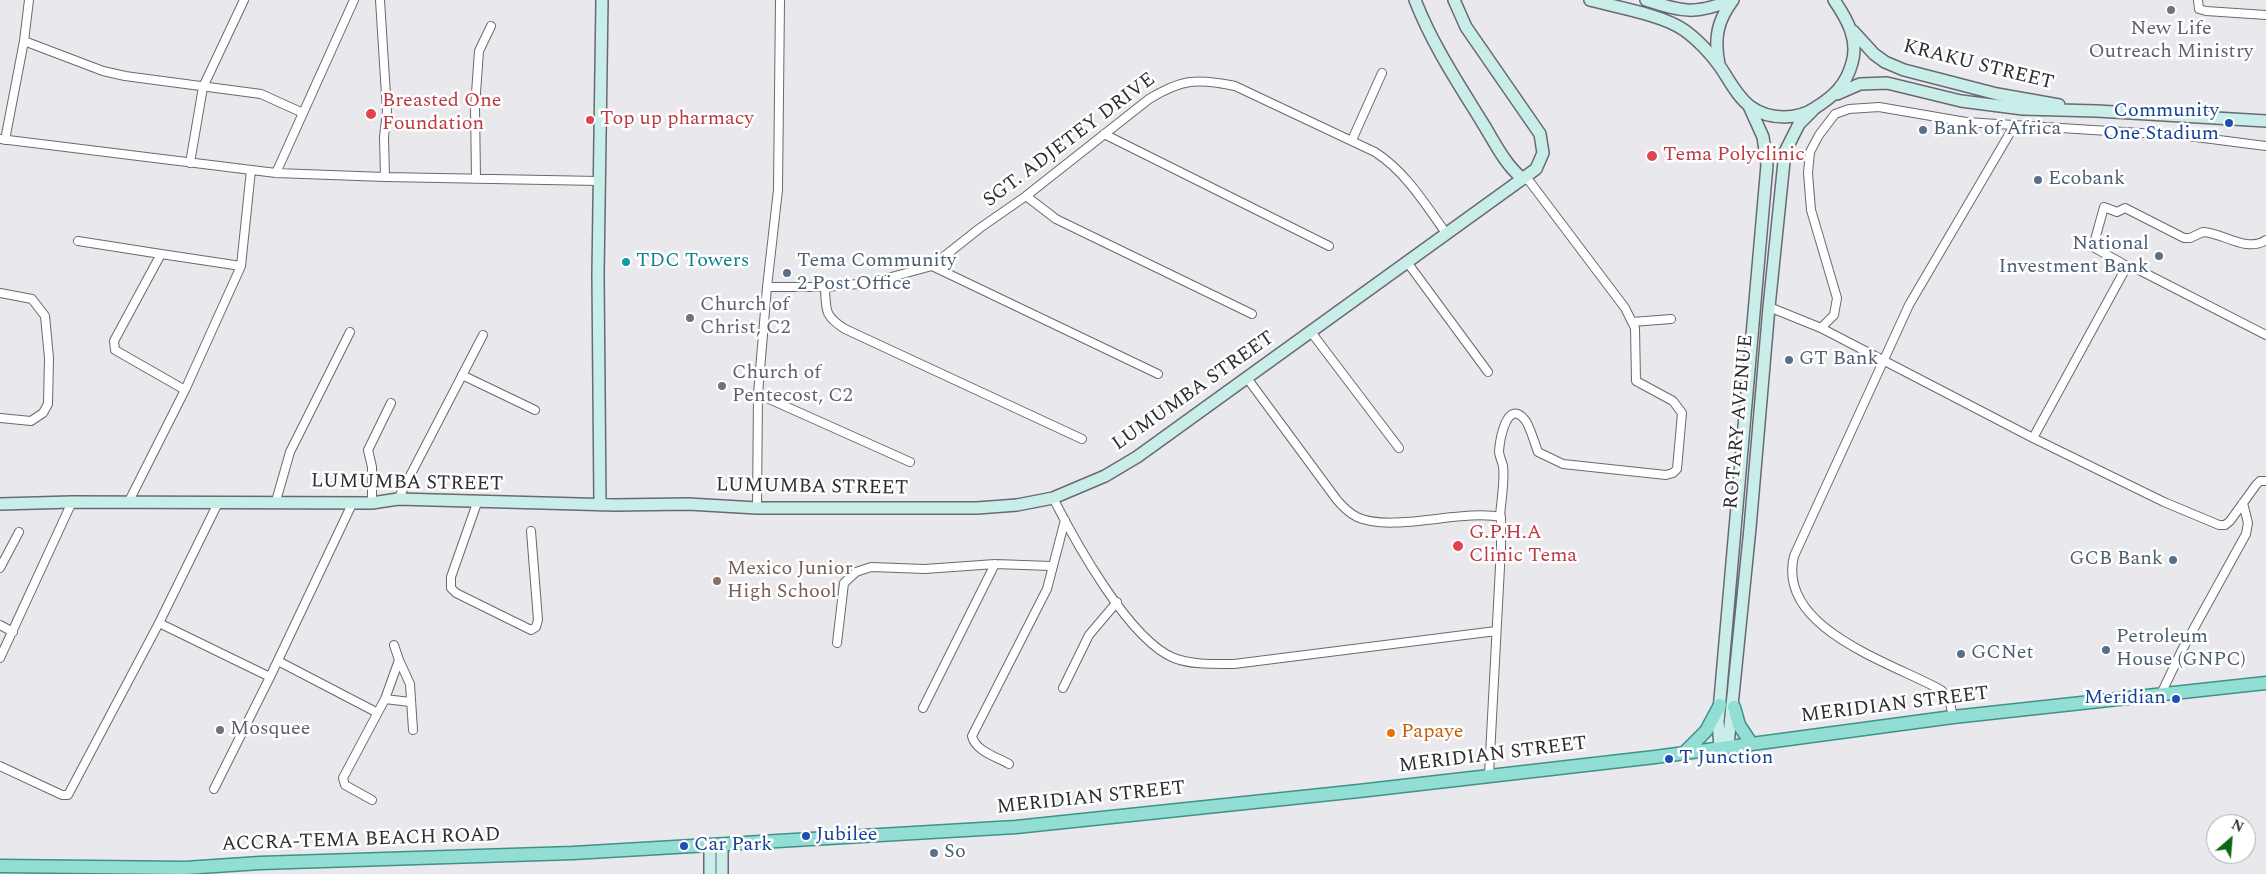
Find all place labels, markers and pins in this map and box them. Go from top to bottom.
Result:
marker: New Life Outreach Ministry [2165,4,2177,16]
place label: New Life Outreach Ministry [2089,18,2253,65]
place label: Breasted One Foundation [382,90,501,137]
place label: Community One Stadium [2103,100,2219,147]
marker: Breasted One Foundation [364,107,378,121]
place label: Top up pharmacy [600,108,754,132]
marker: Top up pharmacy [584,114,596,126]
marker: Community One Stadium [2223,117,2235,129]
place label: Bank of Africa [1933,118,2061,142]
marker: Bank of Africa [1917,124,1929,136]
place label: Tema Polyclinic [1663,144,1805,168]
marker: Tema Polyclinic [1645,149,1659,163]
place label: Ecobank [2048,168,2125,192]
marker: Ecobank [2032,174,2044,186]
place label: National Investment Bank [1998,233,2149,280]
place label: TDC Towers [636,250,749,274]
place label: Tema Community 2 Post Office [797,250,956,297]
marker: National Investment Bank [2153,250,2165,262]
marker: TDC Towers [620,256,632,268]
marker: Tema Community 2 Post Office [781,267,793,279]
place label: Church of Christ, C2 [700,294,790,341]
marker: Church of Christ, C2 [684,312,696,324]
place label: GT Bank [1799,348,1879,372]
marker: GT Bank [1783,354,1795,366]
place label: Church of Pentecost, C2 [732,362,853,409]
marker: Church of Pentecost, C2 [716,380,728,392]
place label: G.P.H.A Clinic Tema [1469,522,1577,569]
marker: G.P.H.A Clinic Tema [1451,539,1465,553]
place label: GCB Bank [2069,548,2163,572]
marker: GCB Bank [2167,554,2179,566]
place label: Mexico Junior High School [727,558,853,605]
marker: Mexico Junior High School [711,575,723,587]
place label: Petroleum House (GNPC) [2116,626,2246,673]
place label: GCNet [1971,642,2034,666]
marker: Petroleum House (GNPC) [2100,644,2112,656]
marker: GCNet [1955,648,1967,660]
place label: Meridian [2084,687,2166,711]
marker: Meridian [2170,693,2182,705]
place label: Mosquee [230,718,310,742]
place label: Papaye [1401,721,1464,745]
marker: Mosquee [214,724,226,736]
marker: Papaye [1385,727,1397,739]
place label: T Junction [1679,747,1773,771]
marker: T Junction [1663,753,1675,765]
place label: Jubilee [816,824,878,848]
marker: Jubilee [800,830,812,842]
place label: Car Park [694,834,772,858]
marker: Car Park [678,840,690,852]
place label: So [944,841,966,865]
marker: So [928,847,940,859]

